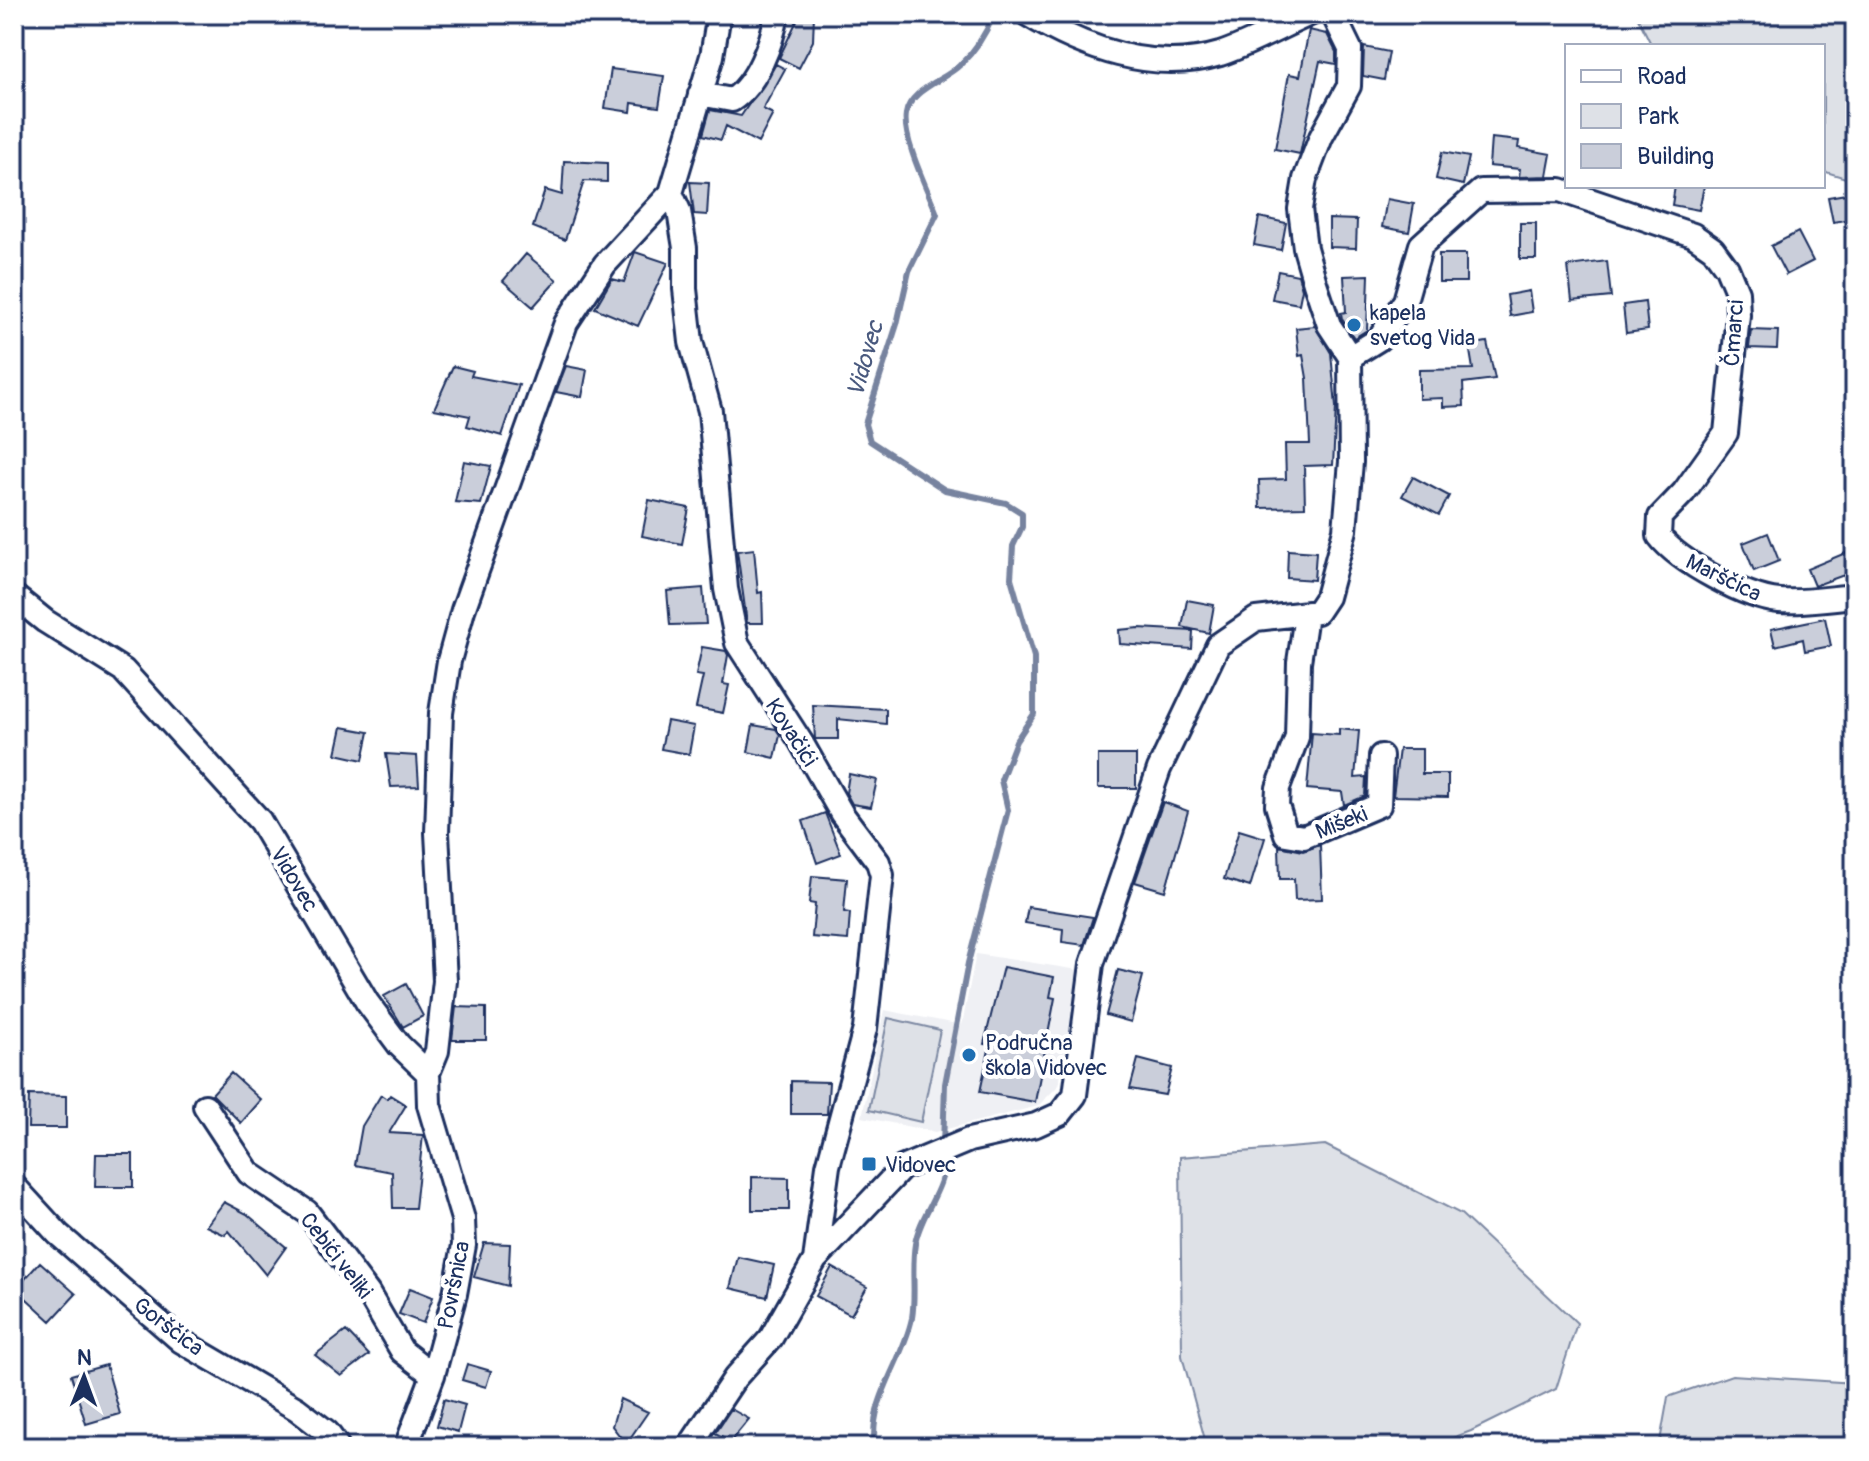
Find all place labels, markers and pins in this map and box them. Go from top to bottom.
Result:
place label: kapela svetog Vida [1370,299,1475,352]
marker: kapela svetog Vida [1345,316,1363,334]
place label: Područna škola Vidovec [985,1029,1107,1082]
marker: Područna škola Vidovec [960,1046,978,1064]
place label: Vidovec [885,1151,956,1179]
marker: Vidovec [860,1155,878,1173]

